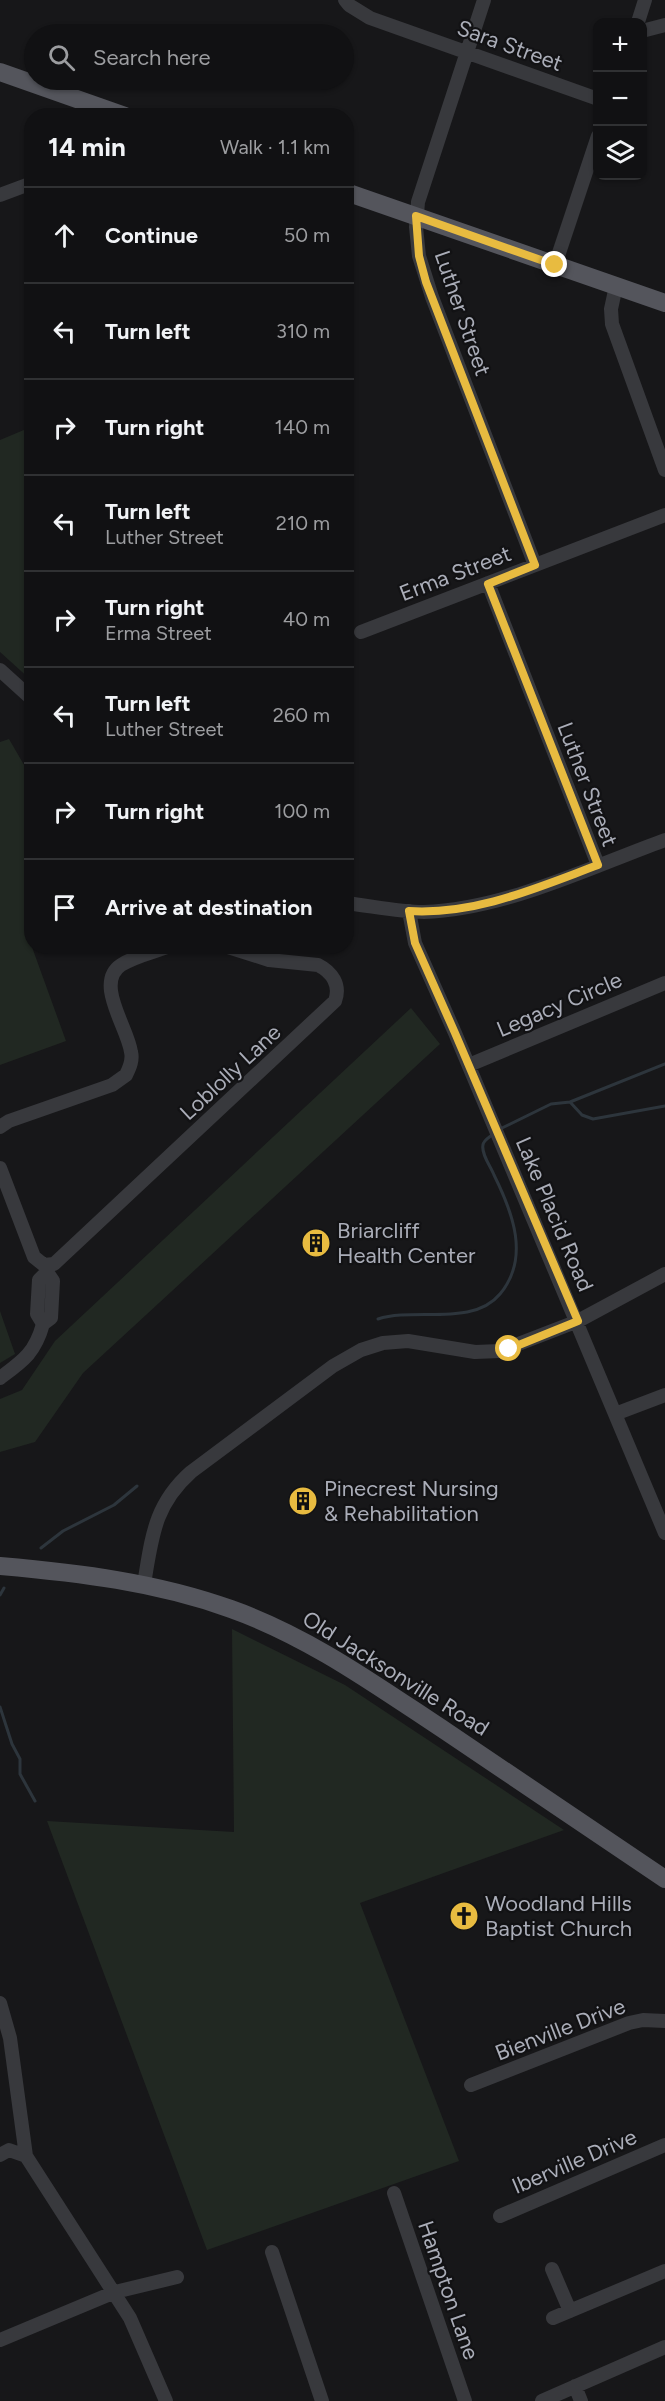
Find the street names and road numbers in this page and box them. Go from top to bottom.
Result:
street label: Sara Street [453,14,566,77]
street label: Luther Street [428,247,497,379]
street label: Erma Street [396,540,515,607]
street label: Luther Street [551,718,624,850]
street label: Legacy Circle [493,966,626,1043]
street label: Loblolly Lane [174,1019,286,1126]
street label: Lake Placid Road [510,1133,599,1296]
street label: Old Jacksonville Road [297,1605,494,1742]
street label: Bienville Drive [491,1992,629,2067]
street label: Iberville Drive [508,2123,641,2200]
street label: Hampton Lane [412,2217,485,2363]

